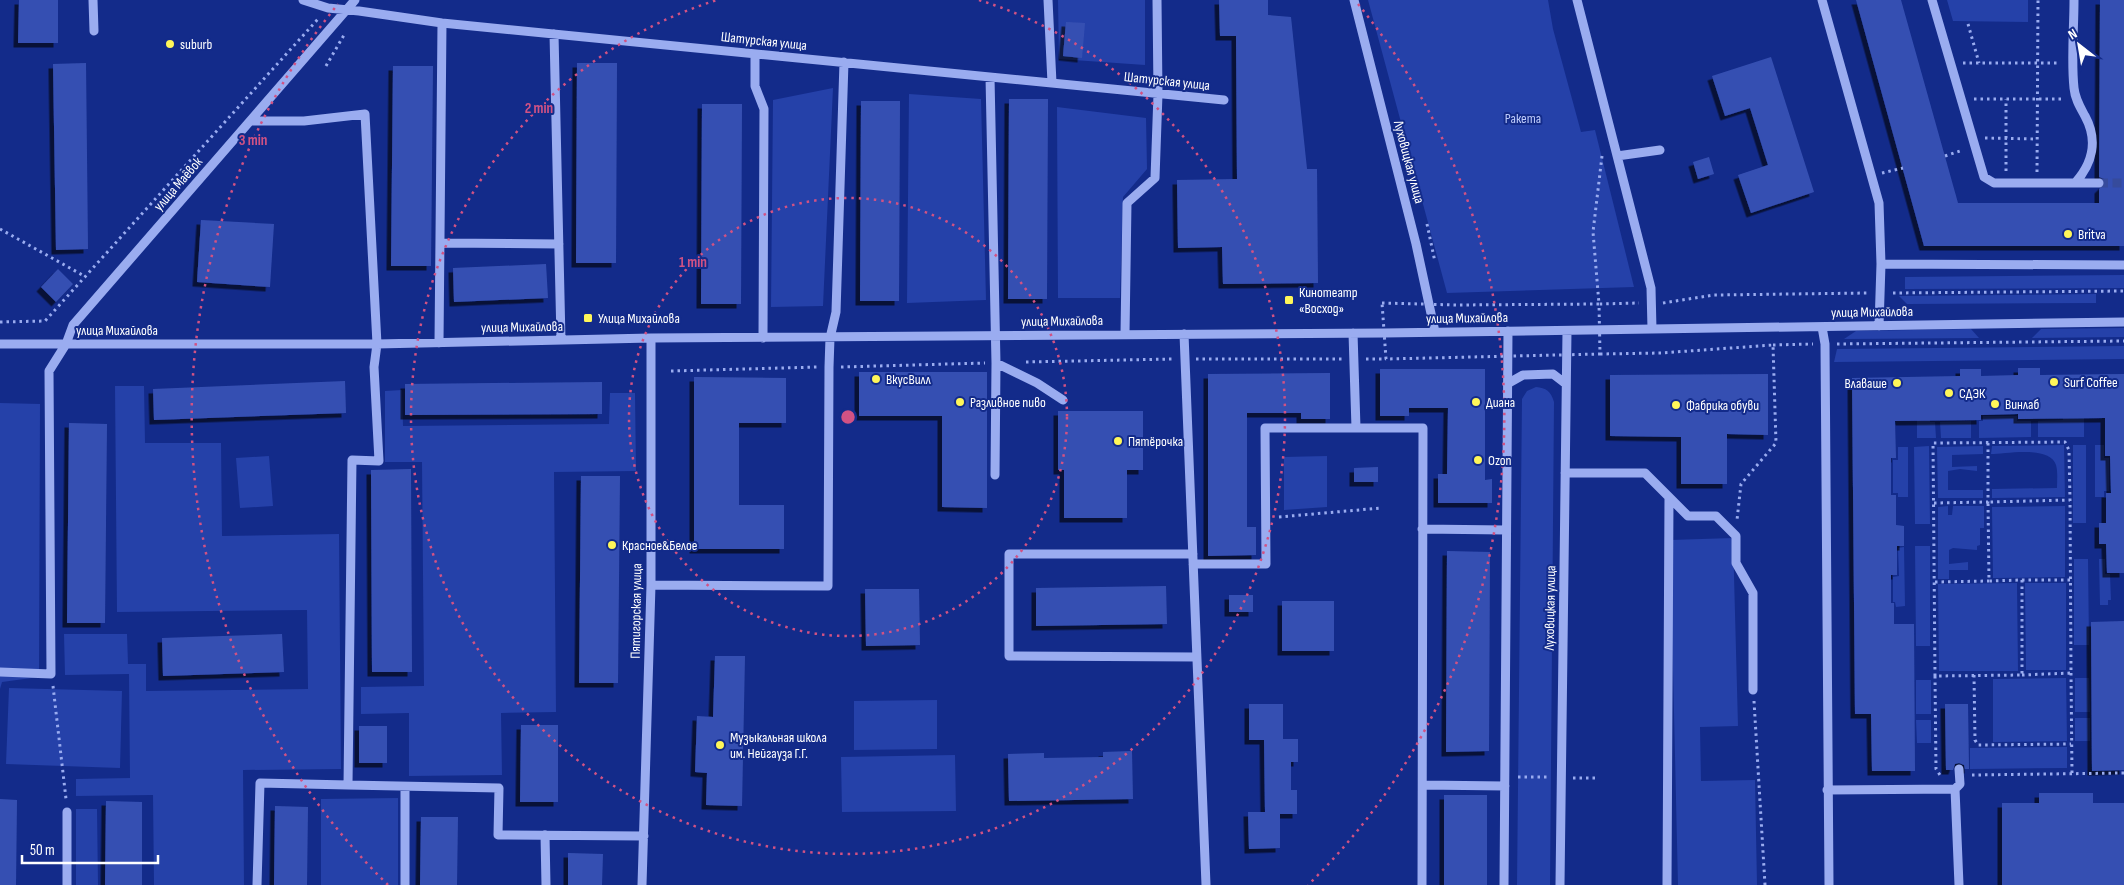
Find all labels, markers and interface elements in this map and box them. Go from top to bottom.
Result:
north arrow [2054,20,2104,70]
text: N [2065,25,2080,43]
street label: Шатурская улица [720,28,808,54]
place label: suburb [180,36,213,53]
marker: suburb [164,38,176,50]
street label: Шатурская улица [1123,68,1211,94]
text: 2 min [525,99,553,118]
park label: Ракета [1505,110,1541,127]
street label: Луховицкая улица [1390,118,1428,205]
text: 3 min [239,131,267,150]
street label: улица Маёвок [150,153,206,214]
place label: Britva [2078,226,2106,243]
marker: Britva [2062,228,2074,240]
text: 1 min [679,253,707,272]
place label: Кинотеатр «Восход» [1299,284,1358,317]
marker: Кинотеатр «Восход» [1283,294,1295,306]
street label: улица Михайлова [1831,303,1913,321]
street label: улица Михайлова [1426,309,1508,327]
place label: Улица Михайлова [598,310,680,327]
marker: Улица Михайлова [582,312,594,324]
street label: улица Михайлова [1021,312,1103,330]
street label: улица Михайлова [481,318,563,336]
street label: улица Михайлова [76,322,158,339]
place label: ВкусВилл [886,371,931,388]
marker: ВкусВилл [870,373,882,385]
place label: Surf Coffee [2064,374,2118,391]
place label: Влаваше [1845,375,1887,392]
marker: Surf Coffee [2048,376,2060,388]
marker: Влаваше [1891,377,1903,389]
place label: СДЭК [1959,385,1986,402]
marker: СДЭК [1943,387,1955,399]
place label: Разливное пиво [970,394,1046,411]
place label: Диана [1486,394,1515,411]
marker: Разливное пиво [954,396,966,408]
marker: Диана [1470,396,1482,408]
place label: Винлаб [2005,396,2039,413]
place label: Фабрика обуви [1686,397,1759,414]
marker: Винлаб [1989,398,2001,410]
marker: Фабрика обуви [1670,399,1682,411]
centre of rings [839,408,857,426]
place label: Пятёрочка [1128,433,1183,450]
marker: Пятёрочка [1112,435,1124,447]
place label: Ozon [1488,452,1512,469]
marker: Ozon [1472,454,1484,466]
place label: Красное&Белое [622,537,697,554]
marker: Красное&Белое [606,539,618,551]
street label: Пятигорская улица [627,563,645,659]
street label: Луховицкая улица [1541,565,1559,652]
place label: Музыкальная школа им. Нейгауза Г.Г. [730,729,827,762]
marker: Музыкальная школа им. Нейгауза Г.Г. [714,739,726,751]
scale bar [22,832,159,864]
text: 50 m [30,841,55,860]

